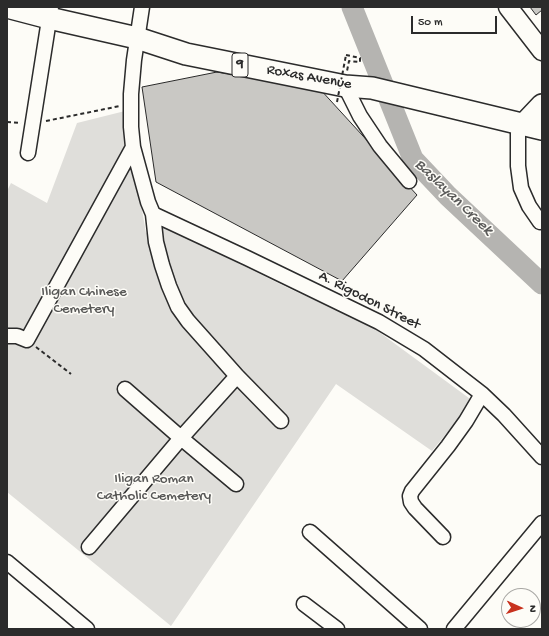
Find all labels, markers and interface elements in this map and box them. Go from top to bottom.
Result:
scale bar [413,8,499,34]
text: 50 m [418,16,443,30]
road number: 9 [232,53,248,77]
street label: Roxas Avenue [265,62,353,94]
water label: Baslayan Creek [410,156,496,240]
street label: A. Rigodon Street [315,268,423,334]
park label: Iligan Chinese Cemetery [41,284,127,319]
park label: Iligan Roman Catholic Cemetery [97,471,211,506]
north arrow [501,588,541,628]
text: N [526,605,538,612]

